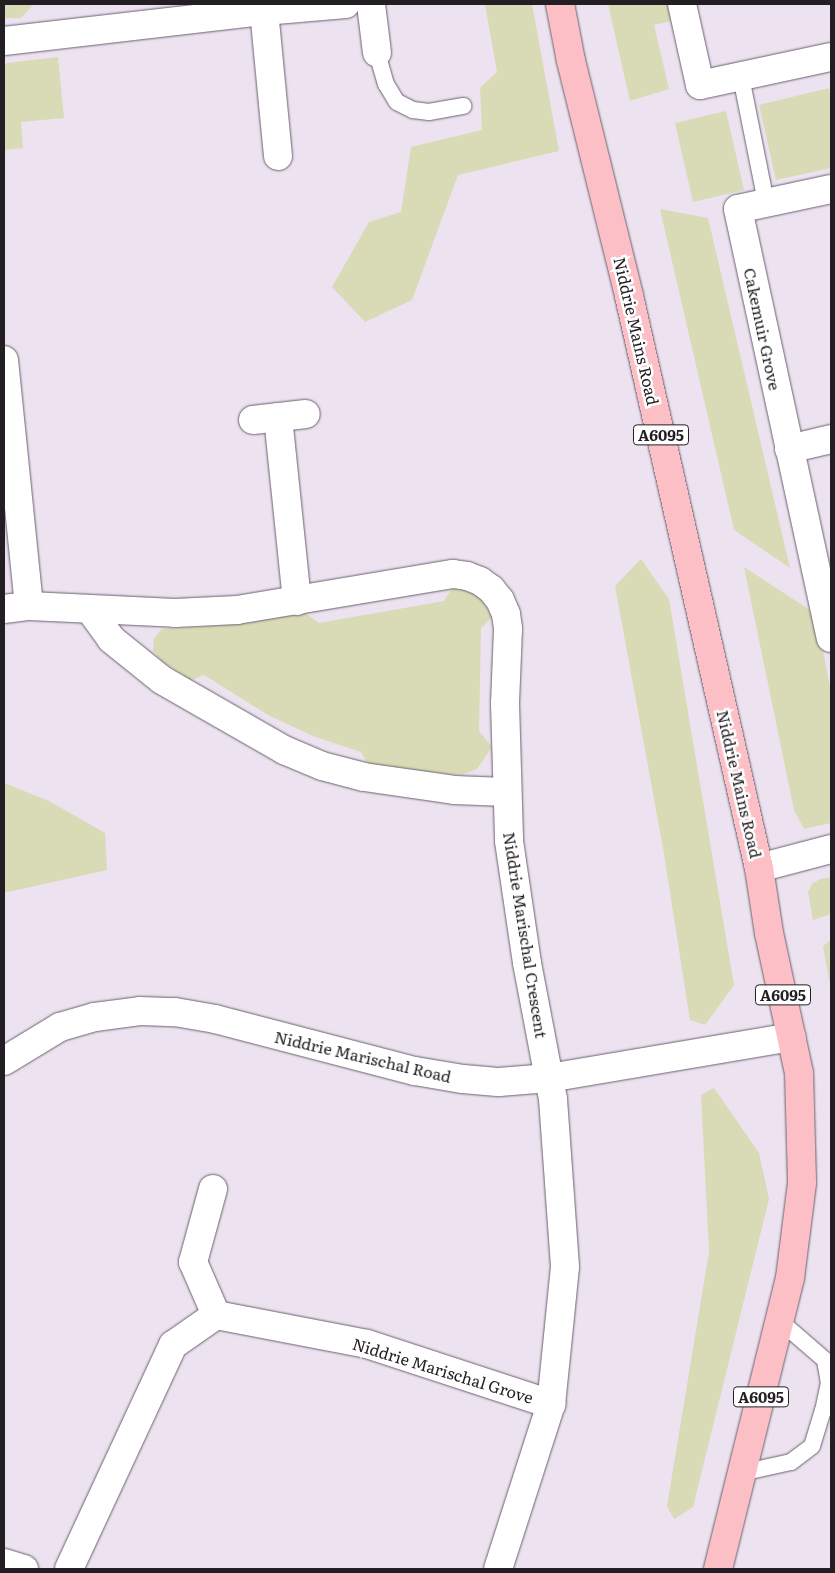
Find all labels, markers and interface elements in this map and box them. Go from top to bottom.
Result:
street label: Niddrie Mains Road [611,255,663,407]
street label: Cakemuir Grove [741,266,785,392]
road number: A6095 [632,422,690,448]
street label: Niddrie Mains Road [714,708,766,860]
street label: Niddrie Marischal Crescent [500,831,552,1039]
road number: A6095 [754,982,812,1008]
street label: Niddrie Marischal Road [273,1026,453,1086]
street label: Niddrie Marischal Grove [350,1333,536,1407]
road number: A6095 [732,1384,790,1410]

